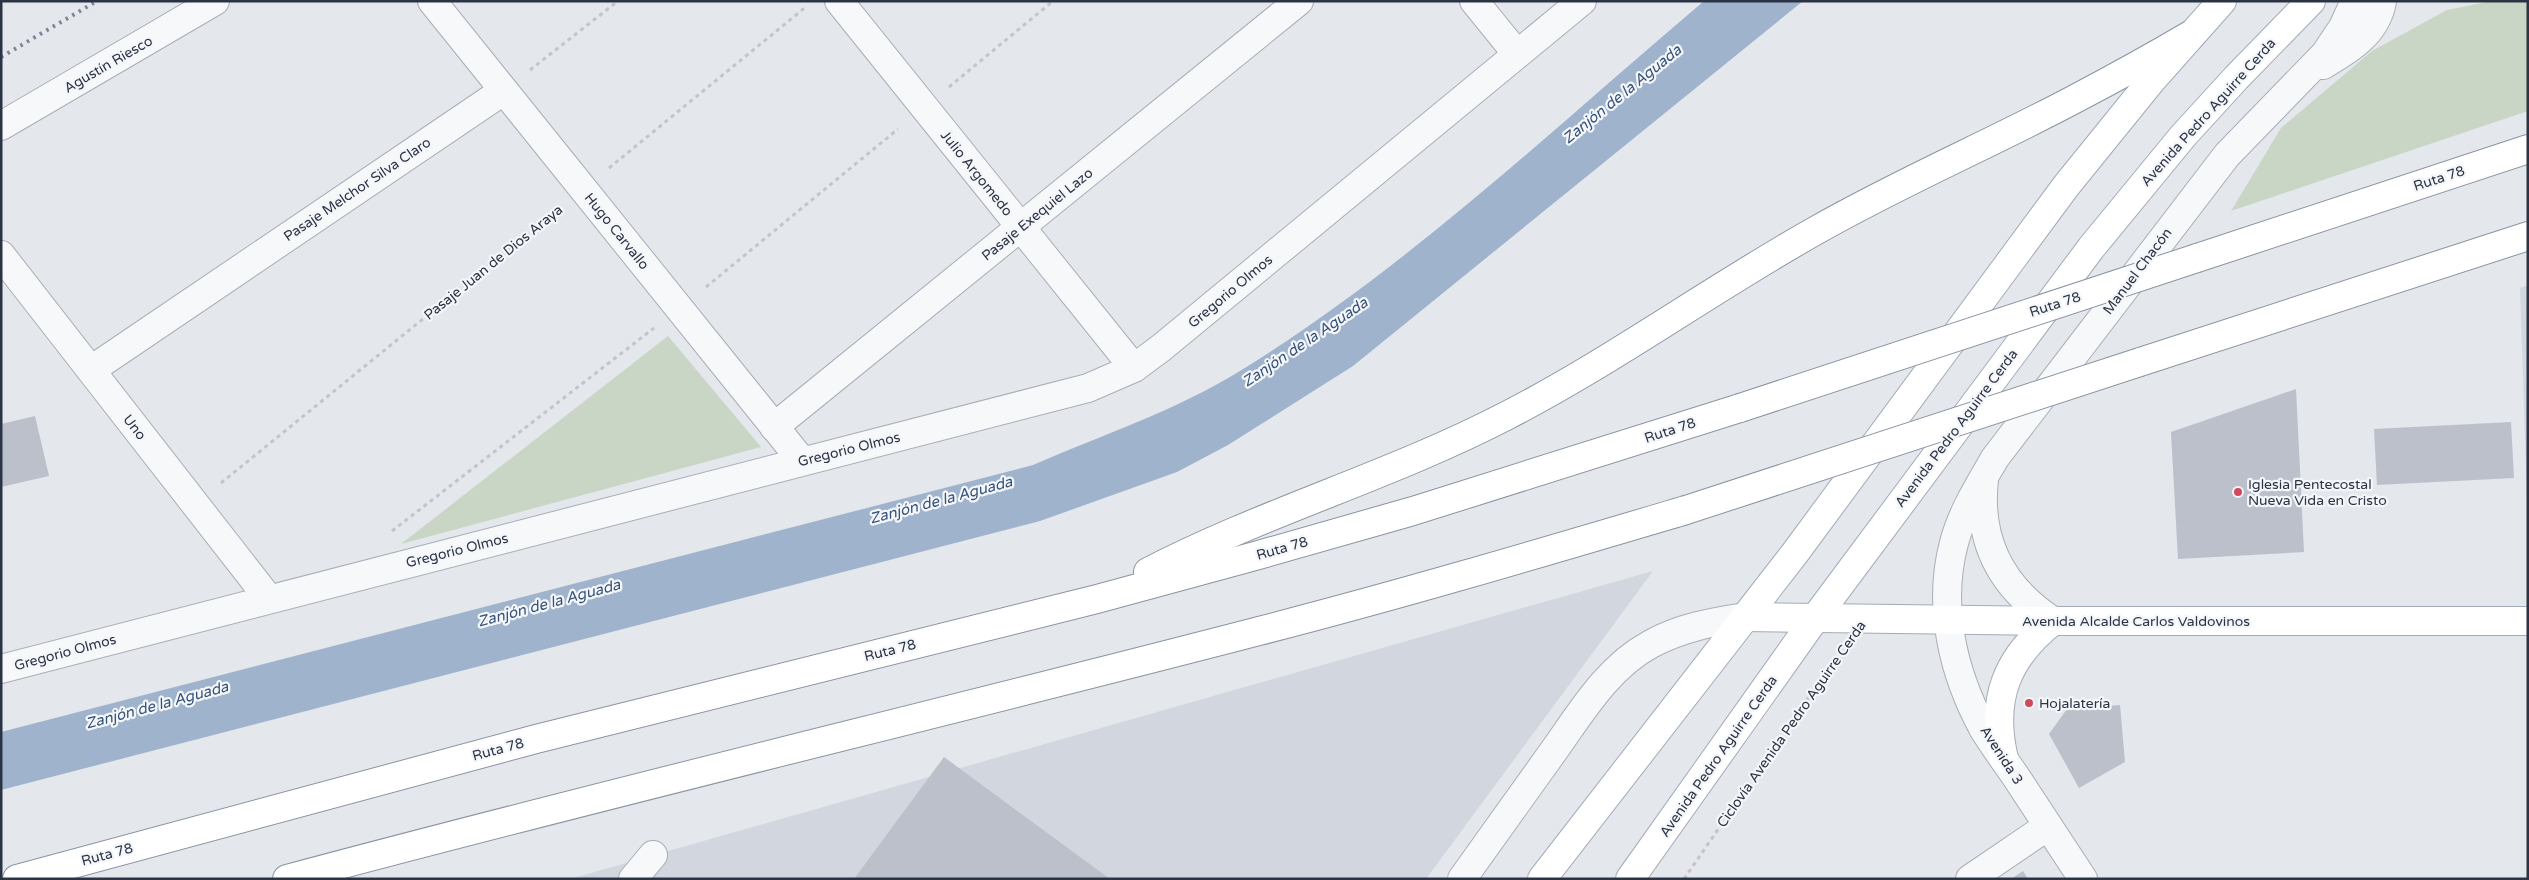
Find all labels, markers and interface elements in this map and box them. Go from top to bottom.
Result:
street label: Agustín Riesco [61,32,156,97]
street label: Avenida Pedro Aguirre Cerda [2137,35,2279,190]
water label: Zanjón de la Aguada [1559,40,1685,147]
street label: Julio Argomedo [937,127,1016,220]
street label: Pasaje Melchor Silva Claro [280,134,434,245]
street label: Ruta 78 [2411,162,2467,195]
street label: Pasaje Exequiel Lazo [978,164,1096,264]
street label: Hugo Carvallo [581,190,653,273]
street label: Pasaje Juan de Dios Araya [421,201,566,324]
street label: Manuel Chacón [2099,225,2175,318]
street label: Gregorio Olmos [1185,251,1276,332]
street label: Ruta 78 [2027,288,2083,321]
water label: Zanjón de la Aguada [1239,293,1371,391]
street label: Avenida Pedro Aguirre Cerda [1891,346,2021,511]
street label: Uno [119,411,150,443]
street label: Ruta 78 [1642,414,1698,447]
street label: Gregorio Olmos [796,428,902,470]
water label: Zanjón de la Aguada [868,472,1015,528]
place label: Iglesia Pentecostal Nueva Vida en Cristo [2248,476,2387,509]
marker: Iglesia Pentecostal Nueva Vida en Cristo [2232,486,2244,498]
street label: Gregorio Olmos [404,529,510,571]
street label: Ruta 78 [1254,533,1310,564]
water label: Zanjón de la Aguada [476,575,623,631]
street label: Avenida Alcalde Carlos Valdovinos [2022,613,2250,630]
street label: Ciclovía Avenida Pedro Aguirre Cerda [1713,617,1869,831]
street label: Gregorio Olmos [12,631,118,674]
street label: Ruta 78 [862,636,918,665]
street label: Avenida Pedro Aguirre Cerda [1656,672,1780,840]
water label: Zanjón de la Aguada [84,677,231,733]
place label: Hojalatería [2039,695,2110,712]
marker: Hojalatería [2023,697,2035,709]
street label: Avenida 3 [1976,723,2027,788]
street label: Ruta 78 [470,734,526,765]
street label: Ruta 78 [79,839,135,870]

